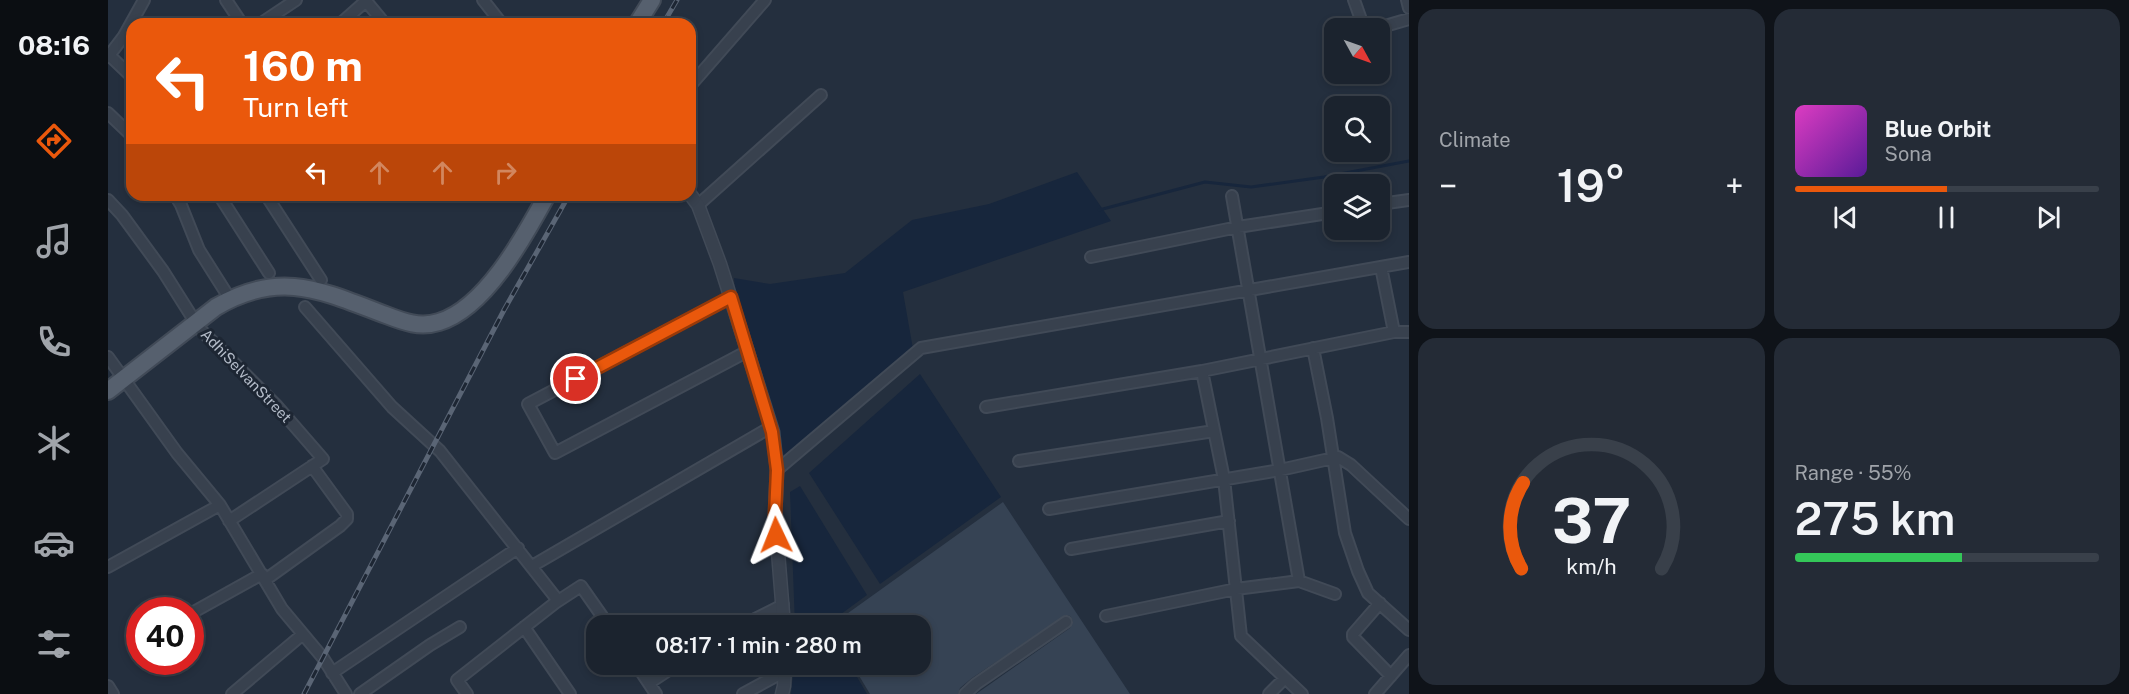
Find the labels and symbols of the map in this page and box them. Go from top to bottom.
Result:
north arrow [1324,18,1390,84]
street label: AdhiSelvanStreet [198,326,295,426]
pin [550,353,601,404]
position arrow [744,503,808,567]
speed limit sign: 40 [126,597,204,675]

